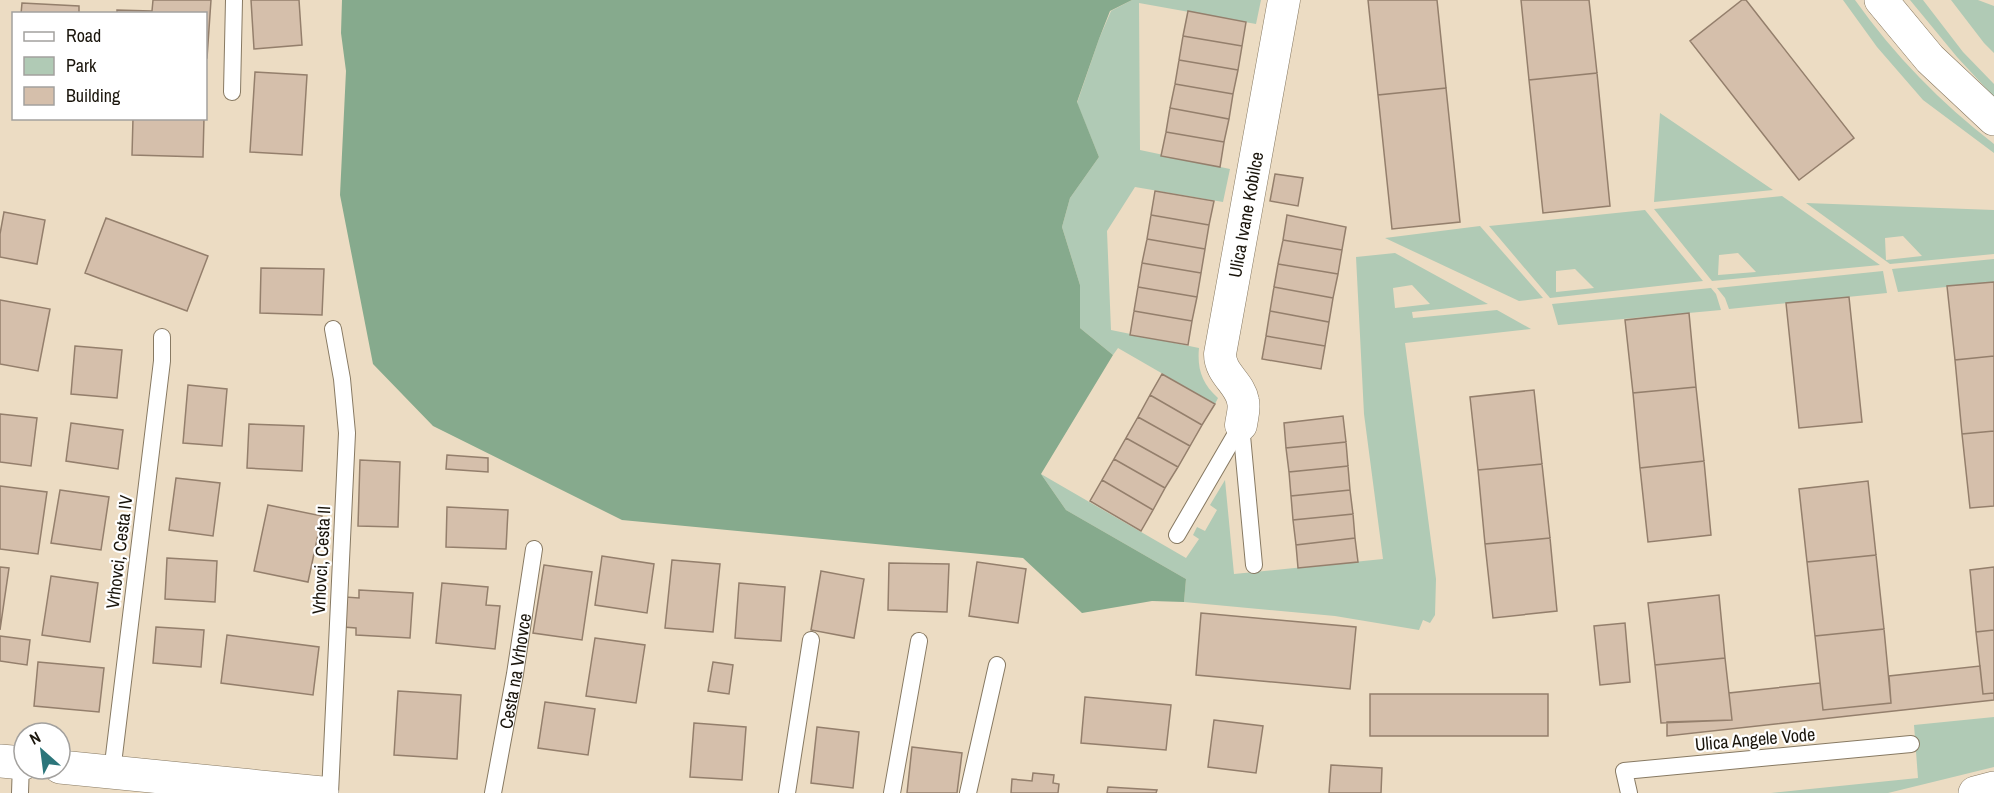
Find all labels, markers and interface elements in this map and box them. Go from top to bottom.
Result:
legend [12,12,207,120]
text: Road [66,23,101,48]
text: Park [66,53,97,78]
text: Building [66,83,121,108]
street label: Ulica Ivane Kobilce [1222,150,1269,280]
street label: Vrhovci, Cesta IV [100,494,138,610]
street label: Vrhovci, Cesta II [306,505,336,615]
street label: Cesta na Vrhovce [493,611,537,731]
north arrow [12,721,72,781]
street label: Ulica Angele Vode [1694,721,1816,757]
text: N [26,726,44,750]

